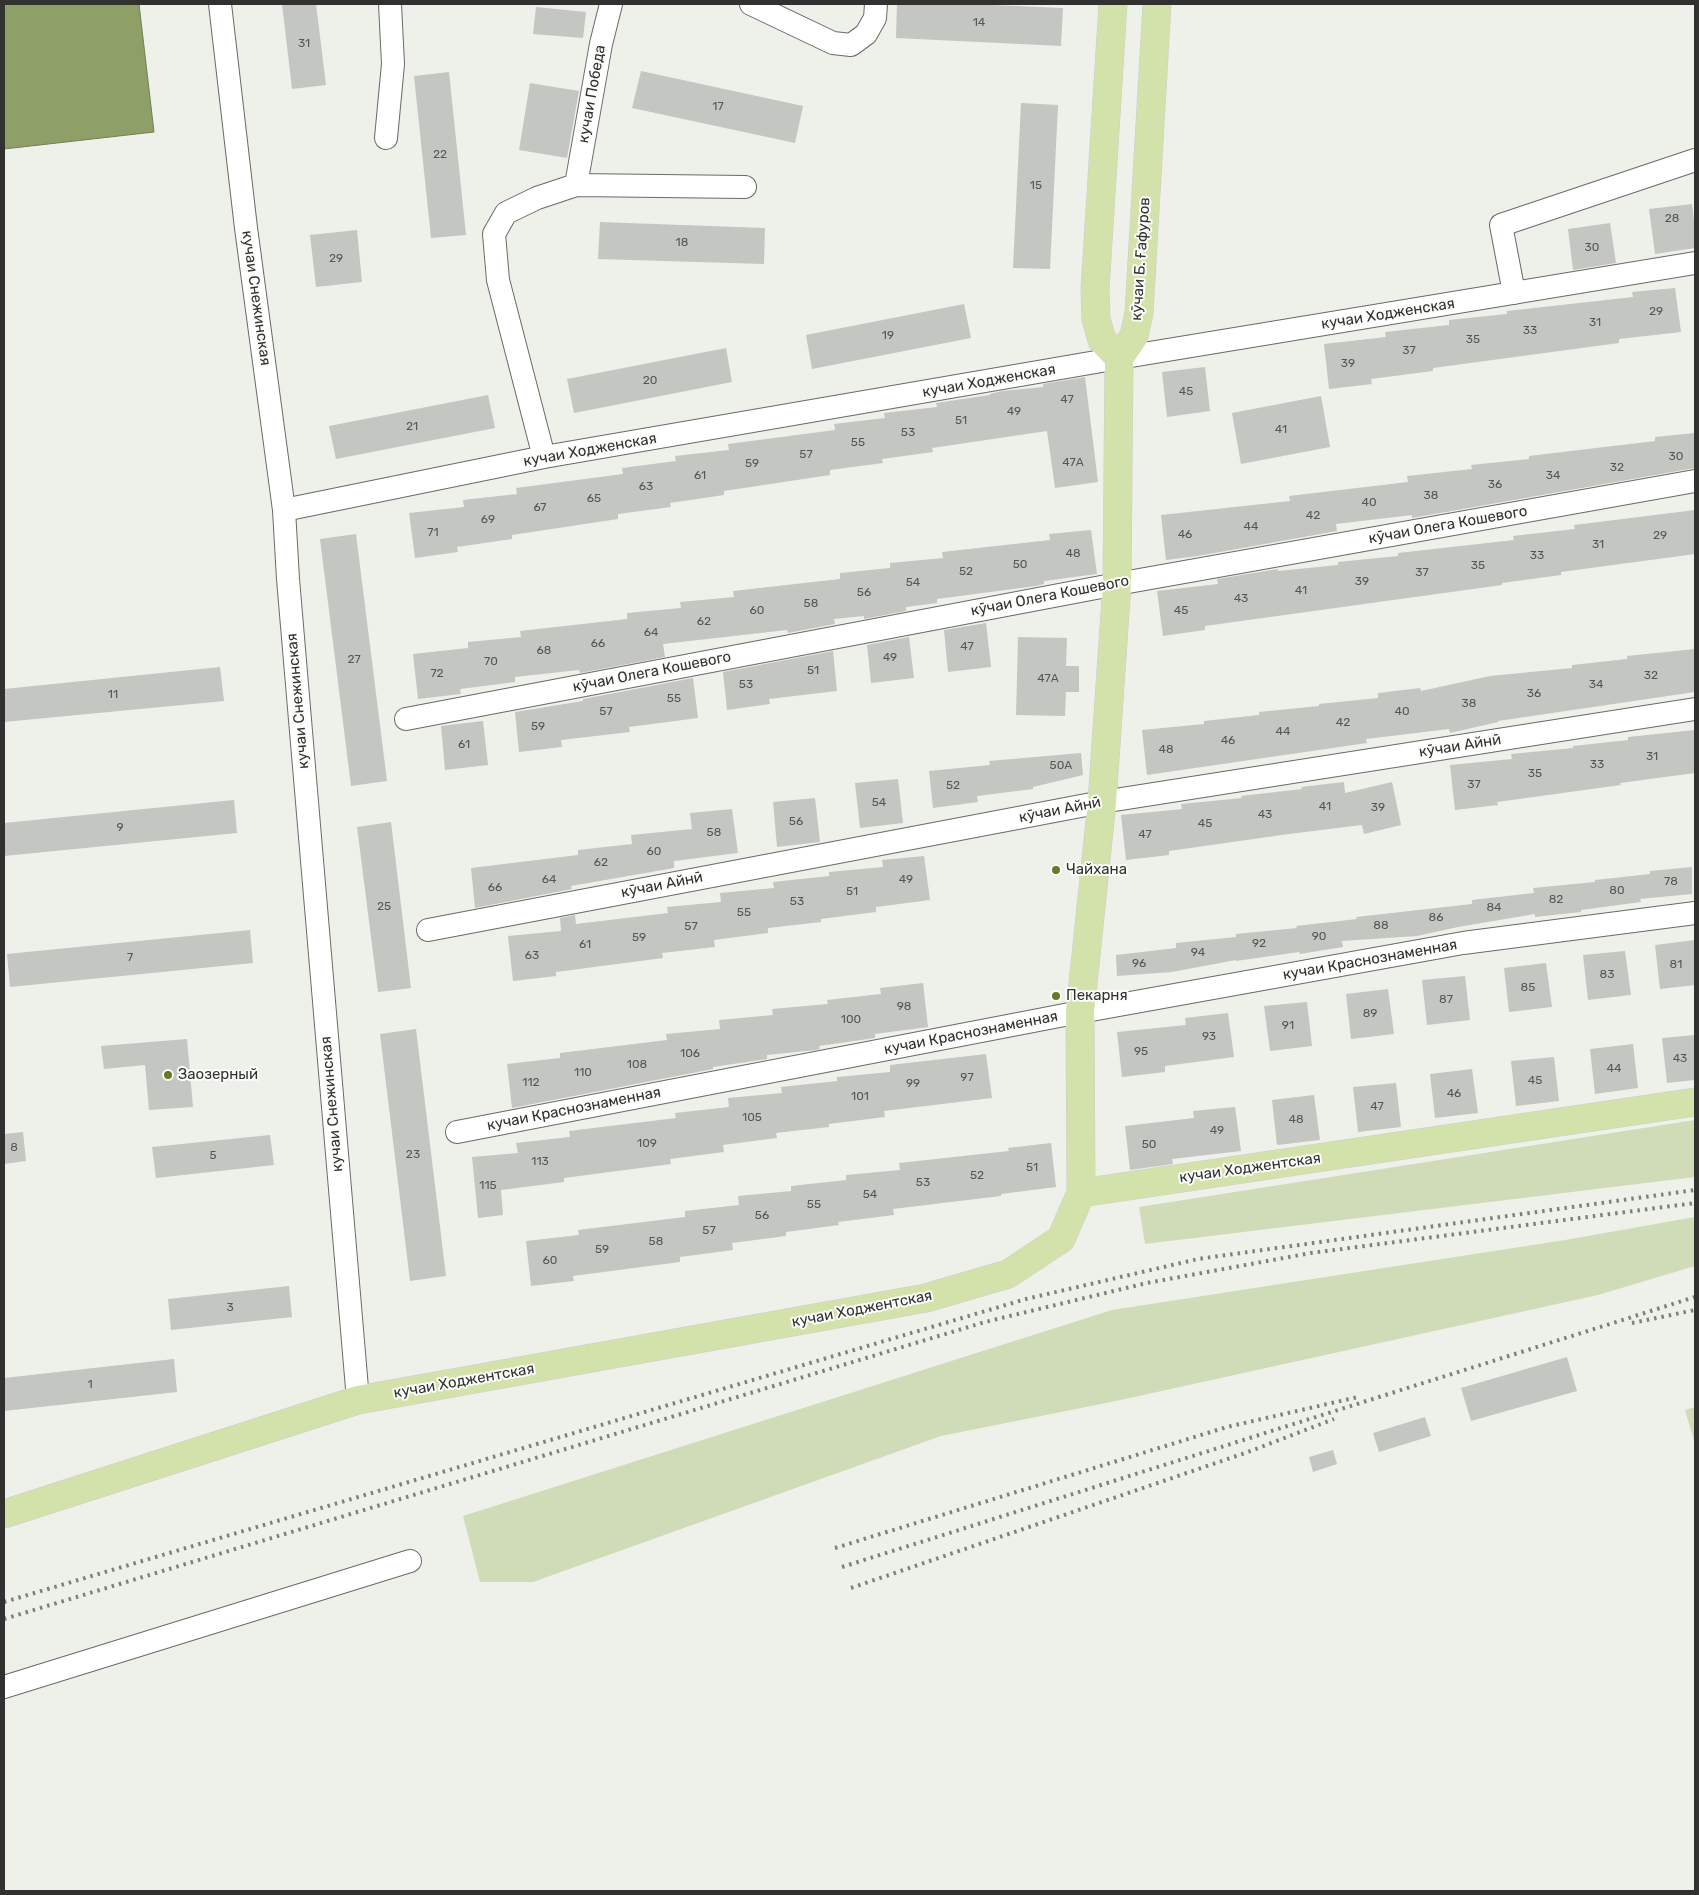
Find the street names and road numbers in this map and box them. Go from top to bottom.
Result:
street label: кучаи Победа [575,44,609,144]
street label: кӯчаи Б. Ғафуров [1128,197,1154,321]
street label: кучаи Снежинская [238,229,274,367]
street label: кучаи Ходженская [1320,295,1456,333]
street label: кучаи Ходженская [921,360,1057,402]
street label: кучаи Ходженская [522,429,658,471]
street label: кӯчаи Олега Кошевого [1367,502,1529,548]
street label: кӯчаи Олега Кошевого [969,572,1131,620]
street label: кучаи Снежинская [283,632,313,770]
street label: кӯчаи Олега Кошевого [571,648,733,696]
street label: кӯчаи Айнӣ [1418,731,1502,761]
street label: кӯчаи Айнӣ [1018,793,1102,827]
street label: кӯчаи Айнӣ [620,868,704,902]
street label: кучаи Краснознаменная [1281,936,1459,984]
street label: кучаи Краснознаменная [882,1007,1060,1059]
street label: кучаи Снежинская [317,1035,347,1173]
street label: кучаи Краснознаменная [485,1083,663,1135]
street label: кучаи Ходжентская [1178,1149,1322,1187]
street label: кучаи Ходжентская [790,1287,934,1331]
street label: кучаи Ходжентская [392,1360,536,1402]

